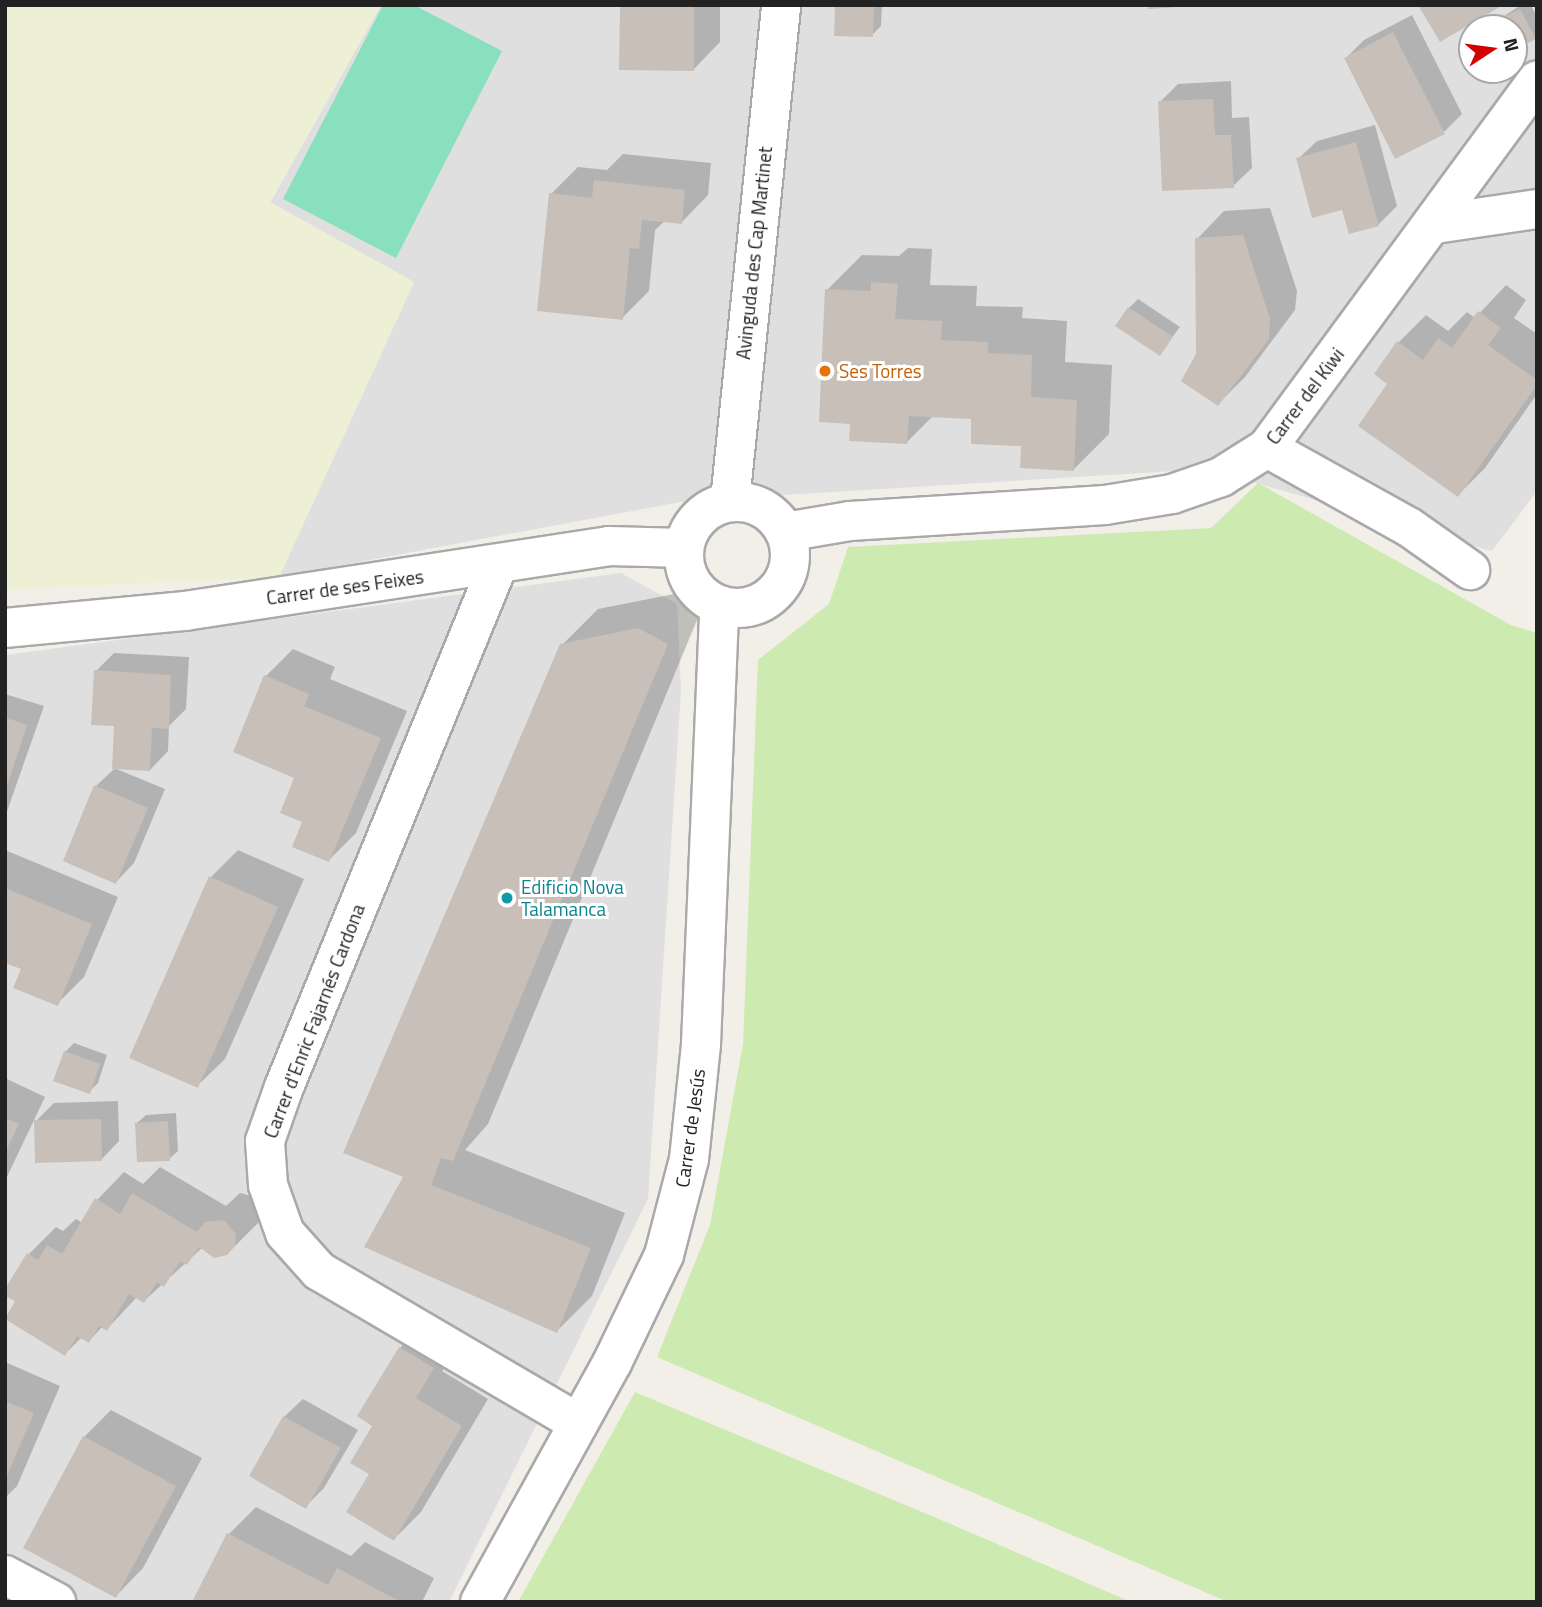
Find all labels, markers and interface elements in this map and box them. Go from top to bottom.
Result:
north arrow [1458,14,1528,84]
text: N [1496,35,1528,54]
street label: Avinguda des Cap Martinet [731,145,777,361]
street label: Carrer del Kiwi [1261,343,1349,449]
place label: Ses Torres [839,360,922,382]
marker: Ses Torres [817,363,833,379]
street label: Carrer de ses Feixes [265,565,425,609]
place label: Edificio Nova Talamanca [521,876,624,920]
marker: Edificio Nova Talamanca [499,890,515,906]
street label: Carrer d'Enric Fajarnés Cardona [259,901,369,1141]
street label: Carrer de Jesús [670,1067,710,1189]

